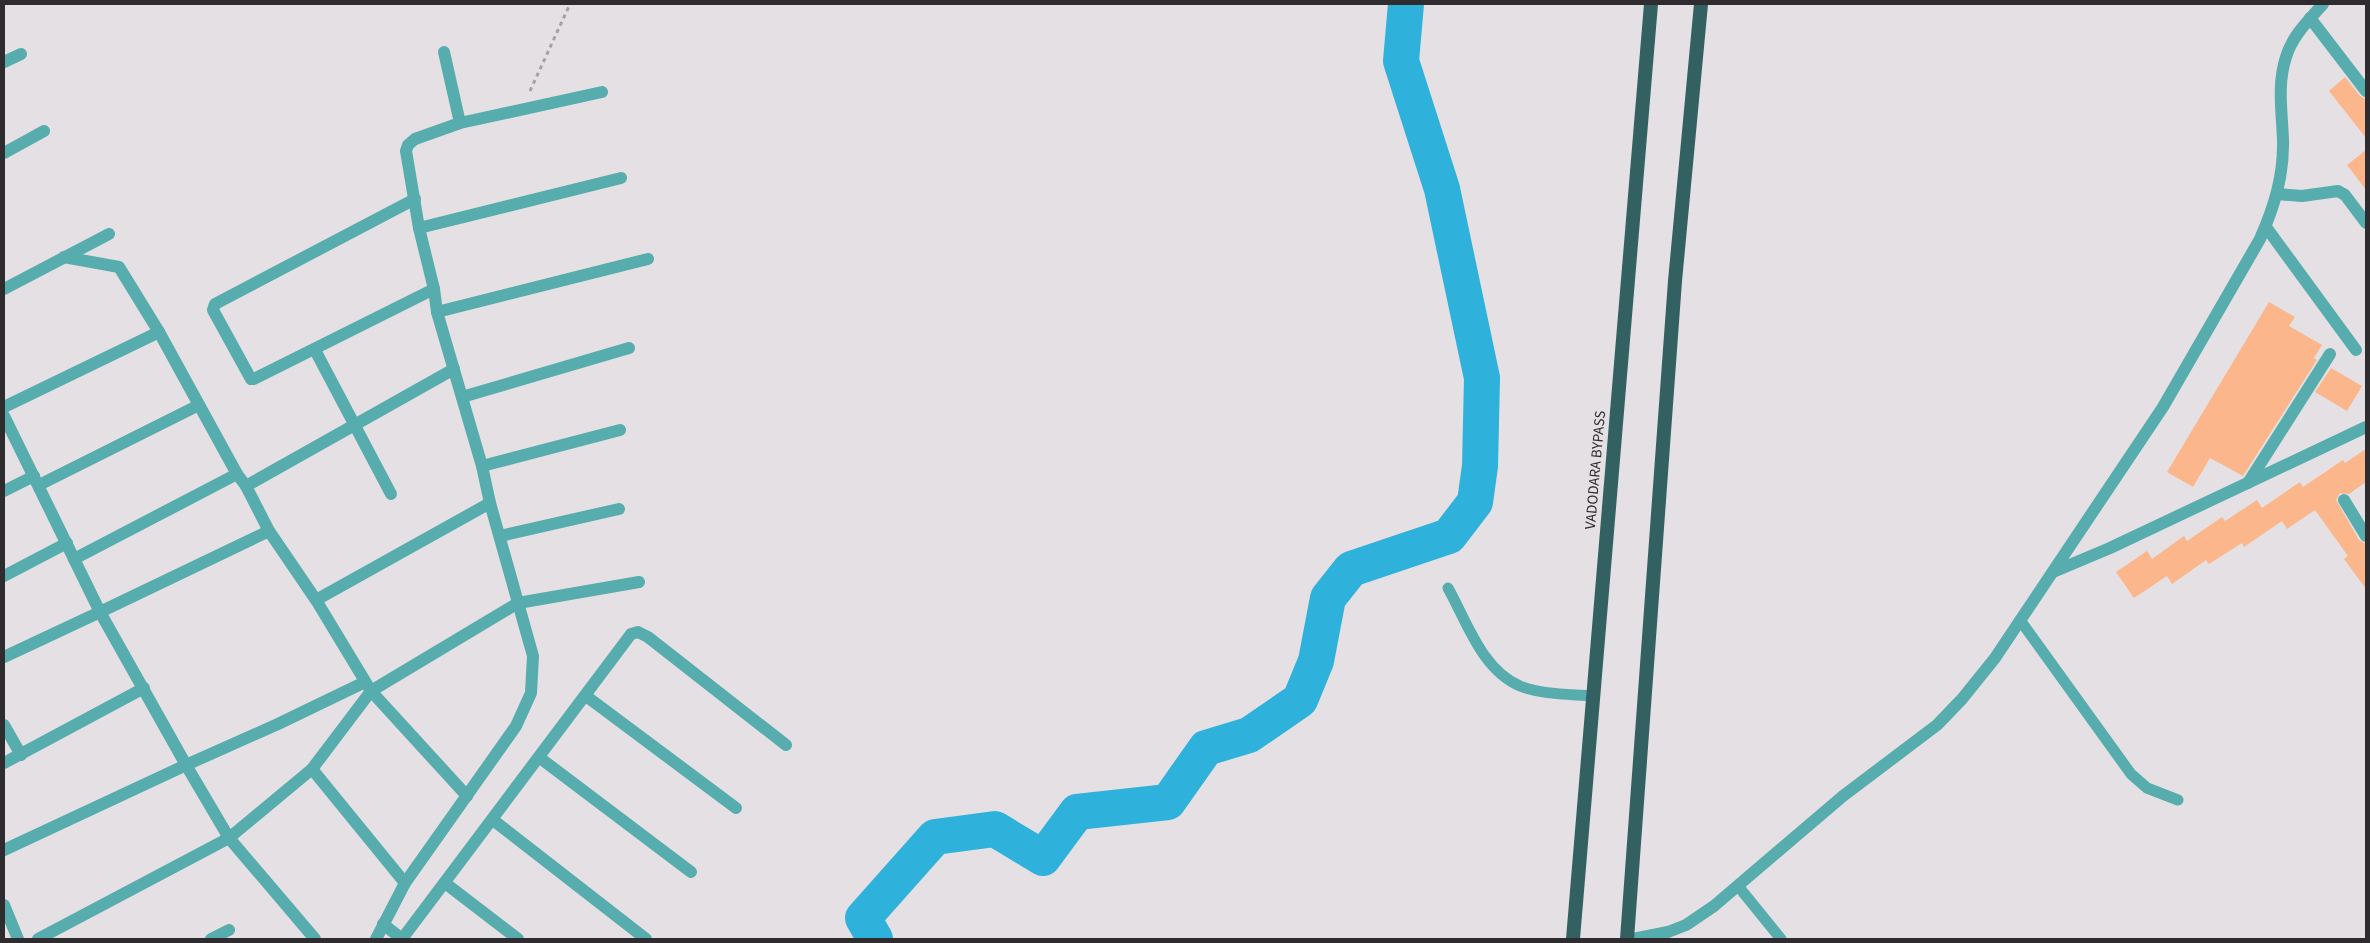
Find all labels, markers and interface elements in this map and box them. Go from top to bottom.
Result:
street label: VADODARA BYPASS [1580,410,1611,530]

